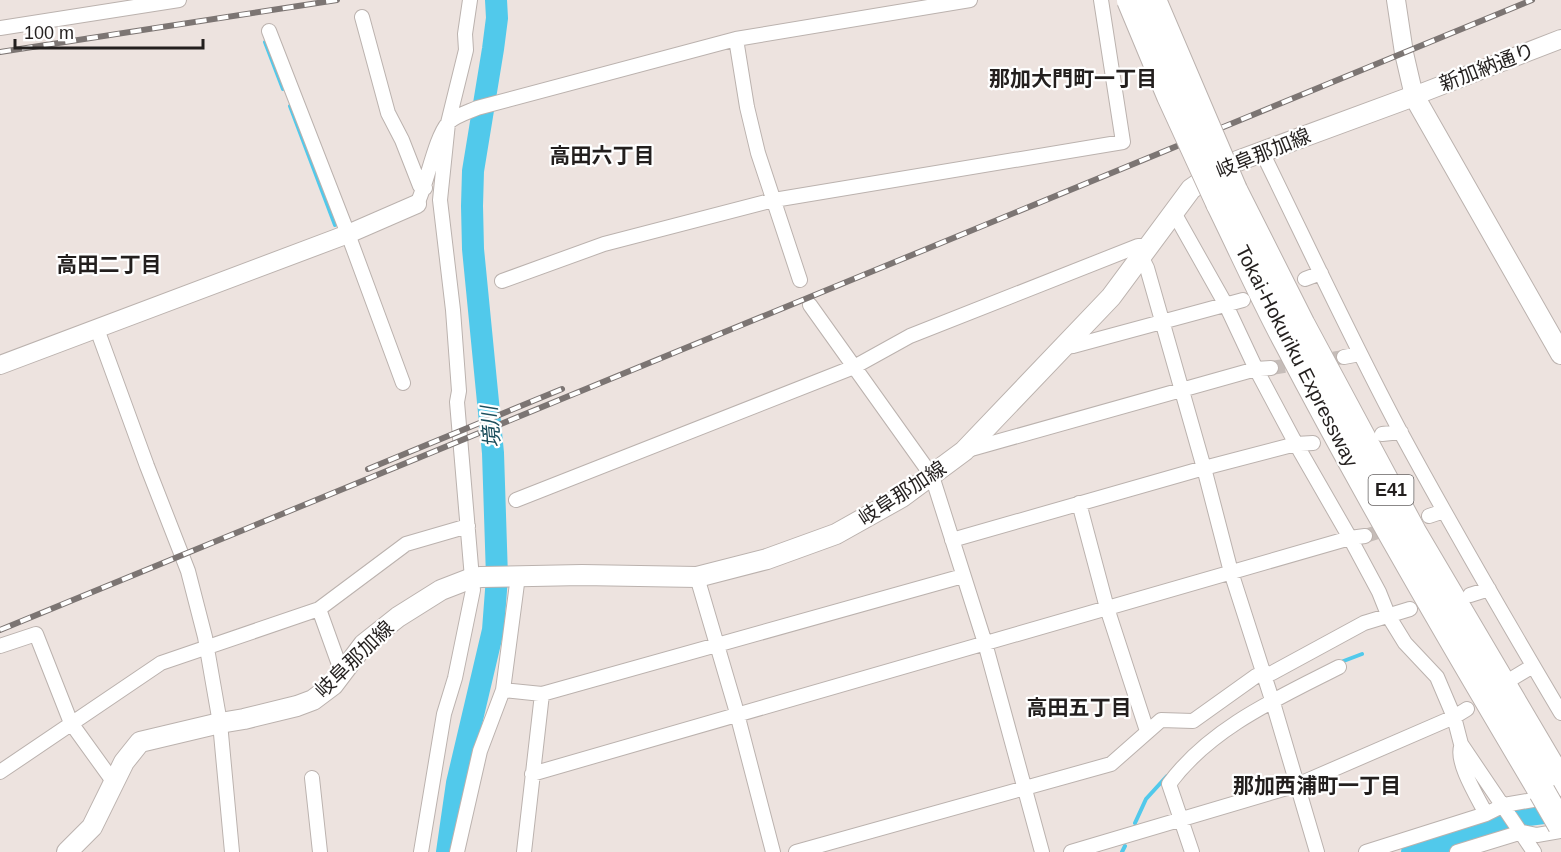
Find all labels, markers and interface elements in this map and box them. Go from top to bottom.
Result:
scale bar [15,12,202,50]
text: 100 m [24,23,74,43]
street label: 新加納通り [1436,39,1538,95]
district label: 那加大門町一丁目 [989,67,1157,90]
street label: 岐阜那加線 [1213,124,1313,182]
district label: 高田六丁目 [550,144,655,167]
street label: Tokai-Hokuriku Expressway [1231,242,1363,470]
district label: 高田二丁目 [57,253,162,276]
water label: 境川 [477,403,504,449]
street label: 岐阜那加線 [854,457,950,529]
road number: E41 [1368,475,1414,505]
street label: 岐阜那加線 [310,616,398,702]
district label: 高田五丁目 [1027,696,1132,719]
district label: 那加西浦町一丁目 [1233,774,1401,797]

